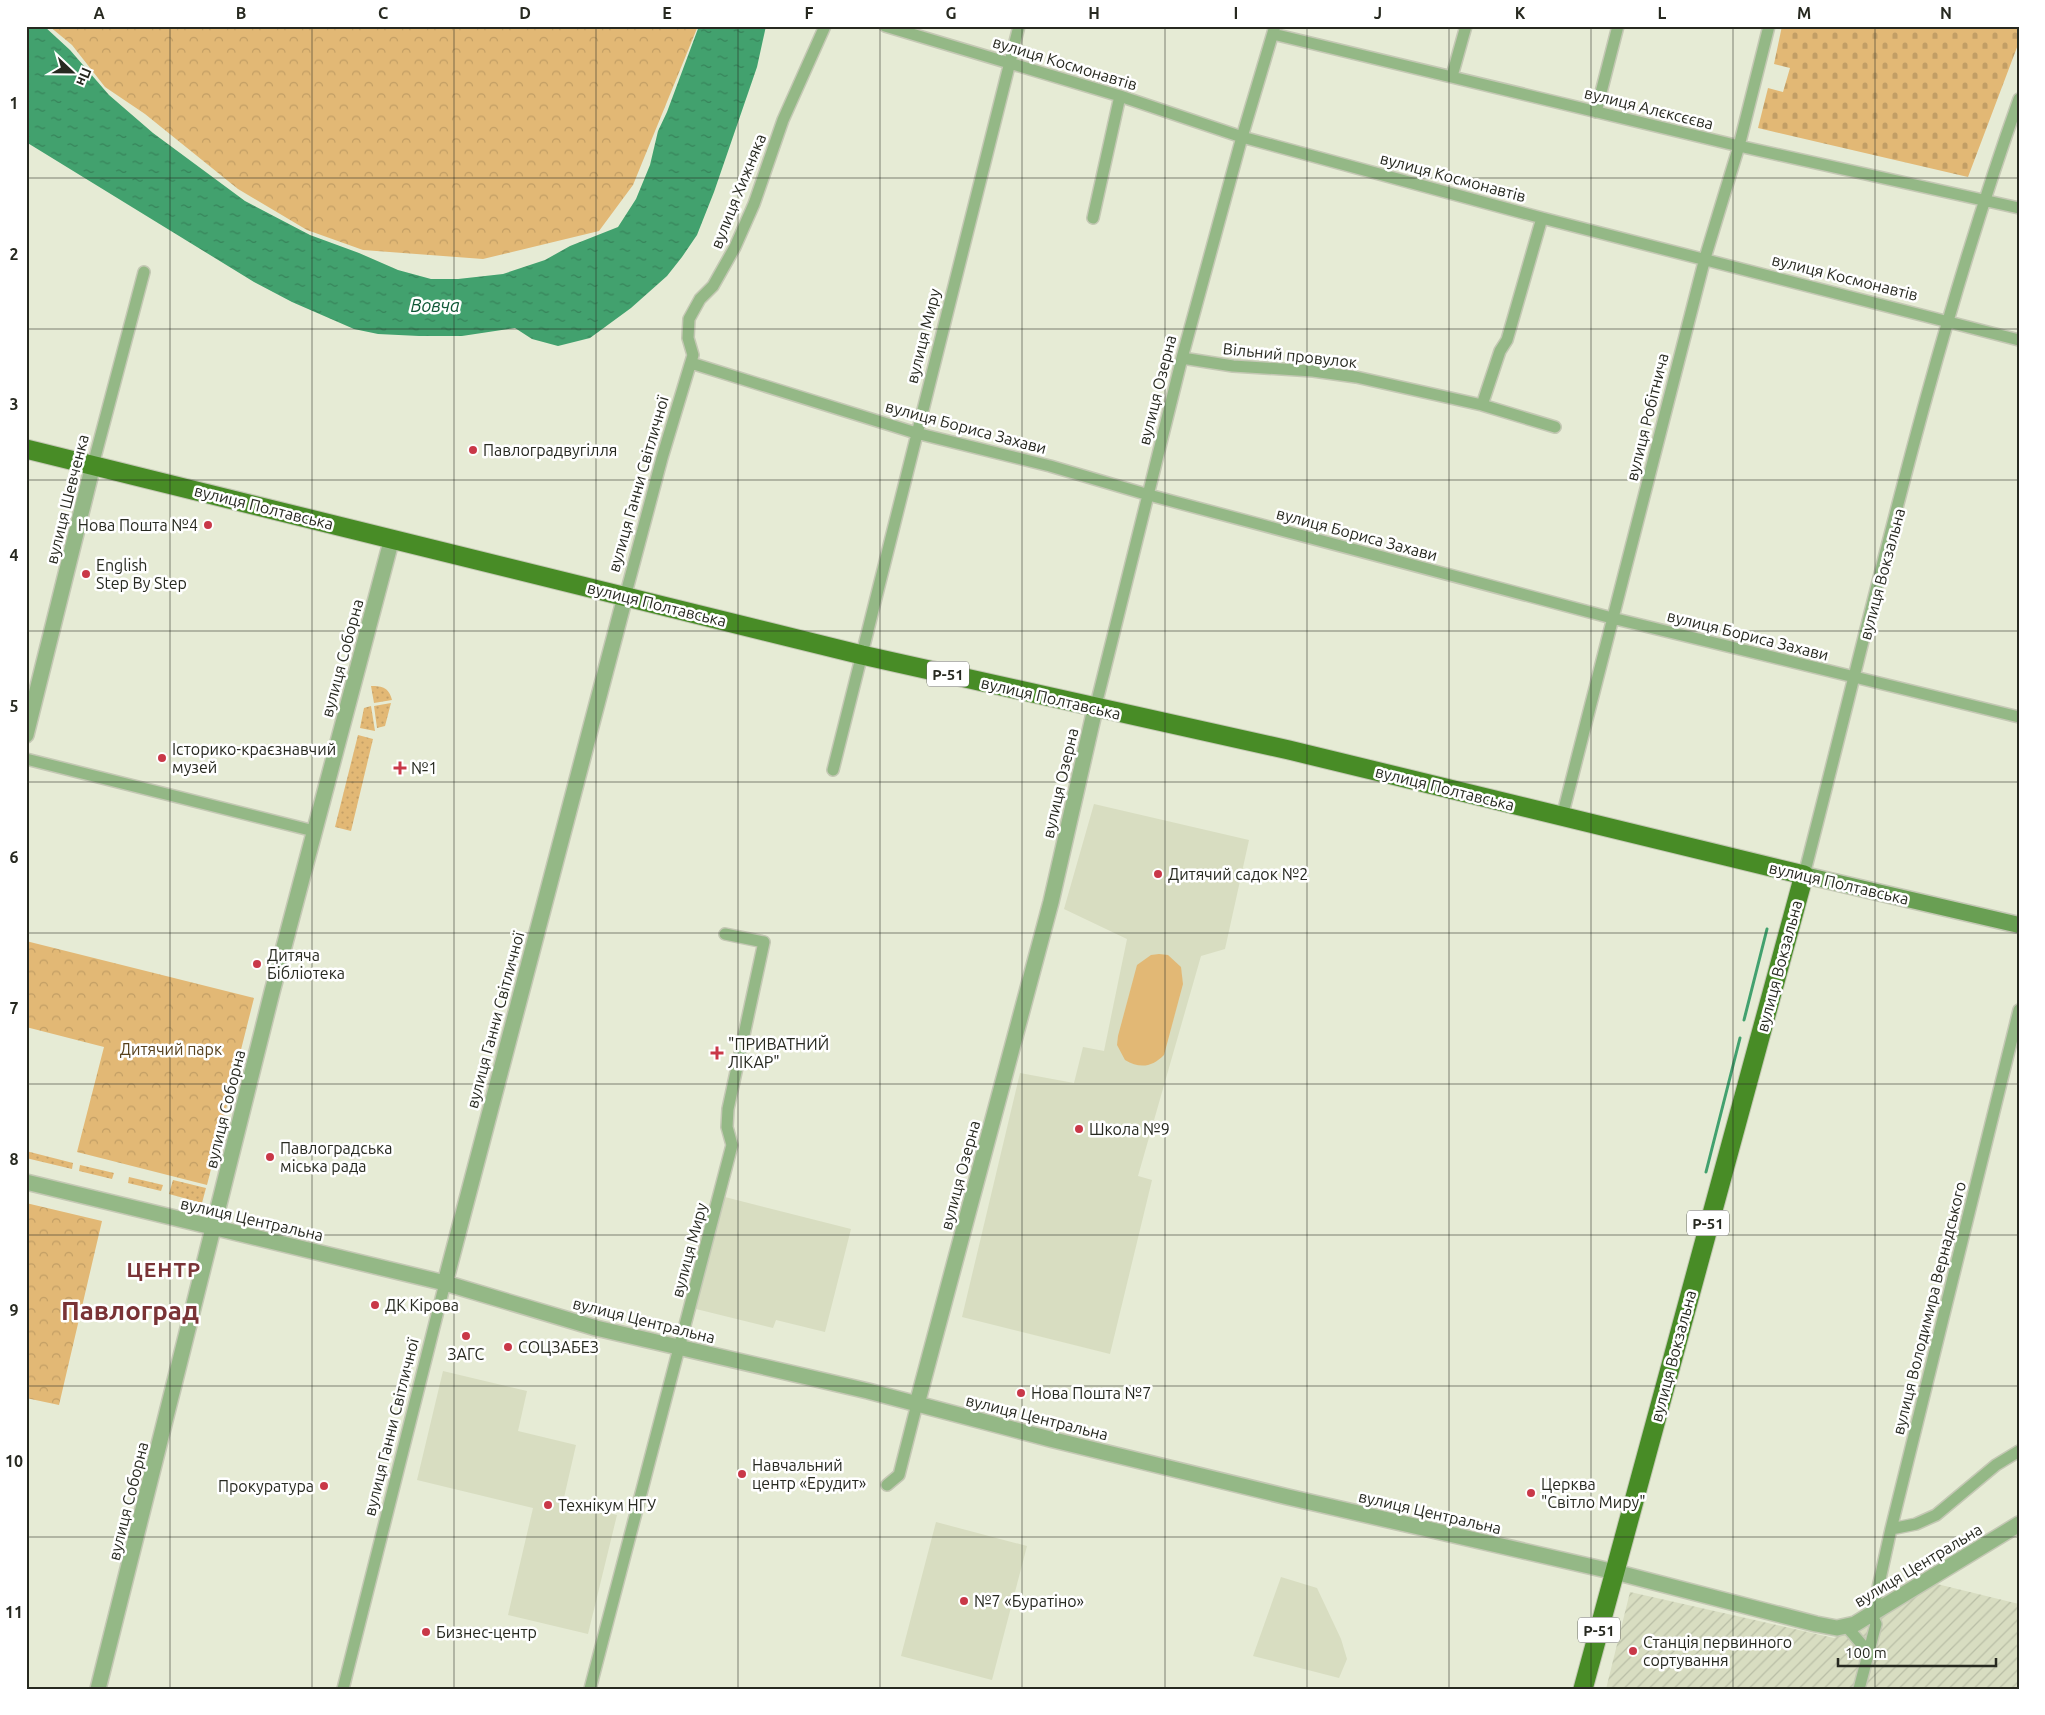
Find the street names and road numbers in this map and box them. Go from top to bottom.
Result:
street label: вулиця Космонавтів [991,32,1139,94]
street label: вулиця Алєксєєва [1583,83,1715,133]
street label: вулиця Хижняка [707,131,769,251]
street label: вулиця Космонавтів [1378,149,1528,205]
street label: вулиця Космонавтів [1770,250,1920,304]
street label: вулиця Миру [903,286,944,385]
street label: вулиця Озерна [1135,333,1179,447]
street label: Вільний провулок [1222,339,1358,371]
street label: вулиця Робітнича [1622,351,1672,483]
street label: вулиця Ганни Світличної [604,393,672,574]
street label: вулиця Бориса Захави [884,397,1048,457]
street label: вулиця Шевченка [42,432,92,566]
street label: вулиця Полтавська [193,481,335,533]
street label: вулиця Бориса Захави [1275,504,1439,564]
street label: вулиця Вокзальна [1856,506,1908,642]
street label: вулиця Полтавська [586,578,728,630]
street label: вулиця Соборна [318,597,366,719]
street label: вулиця Бориса Захави [1665,606,1831,664]
road number: Р-51 [927,662,969,686]
street label: вулиця Полтавська [979,673,1123,723]
street label: вулиця Озерна [1039,726,1081,840]
street label: вулиця Полтавська [1374,762,1516,814]
street label: вулиця Полтавська [1767,858,1911,908]
street label: вулиця Вокзальна [1753,898,1805,1034]
street label: вулиця Ганни Світличної [463,929,528,1110]
street label: вулиця Соборна [202,1048,248,1170]
street label: вулиця Озерна [937,1118,983,1232]
street label: вулиця Володимира Вернадського [1889,1180,1969,1436]
street label: вулиця Центральна [179,1194,325,1244]
street label: вулиця Миру [668,1200,710,1299]
road number: Р-51 [1687,1210,1729,1236]
street label: вулиця Вокзальна [1647,1288,1699,1424]
street label: вулиця Центральна [571,1294,717,1346]
street label: вулиця Ганни Світличної [360,1335,422,1518]
street label: вулиця Центральна [964,1391,1110,1443]
street label: вулиця Соборна [105,1440,151,1562]
street label: вулиця Центральна [1357,1487,1503,1537]
street label: вулиця Центральна [1851,1520,1985,1610]
road number: Р-51 [1578,1618,1620,1642]

